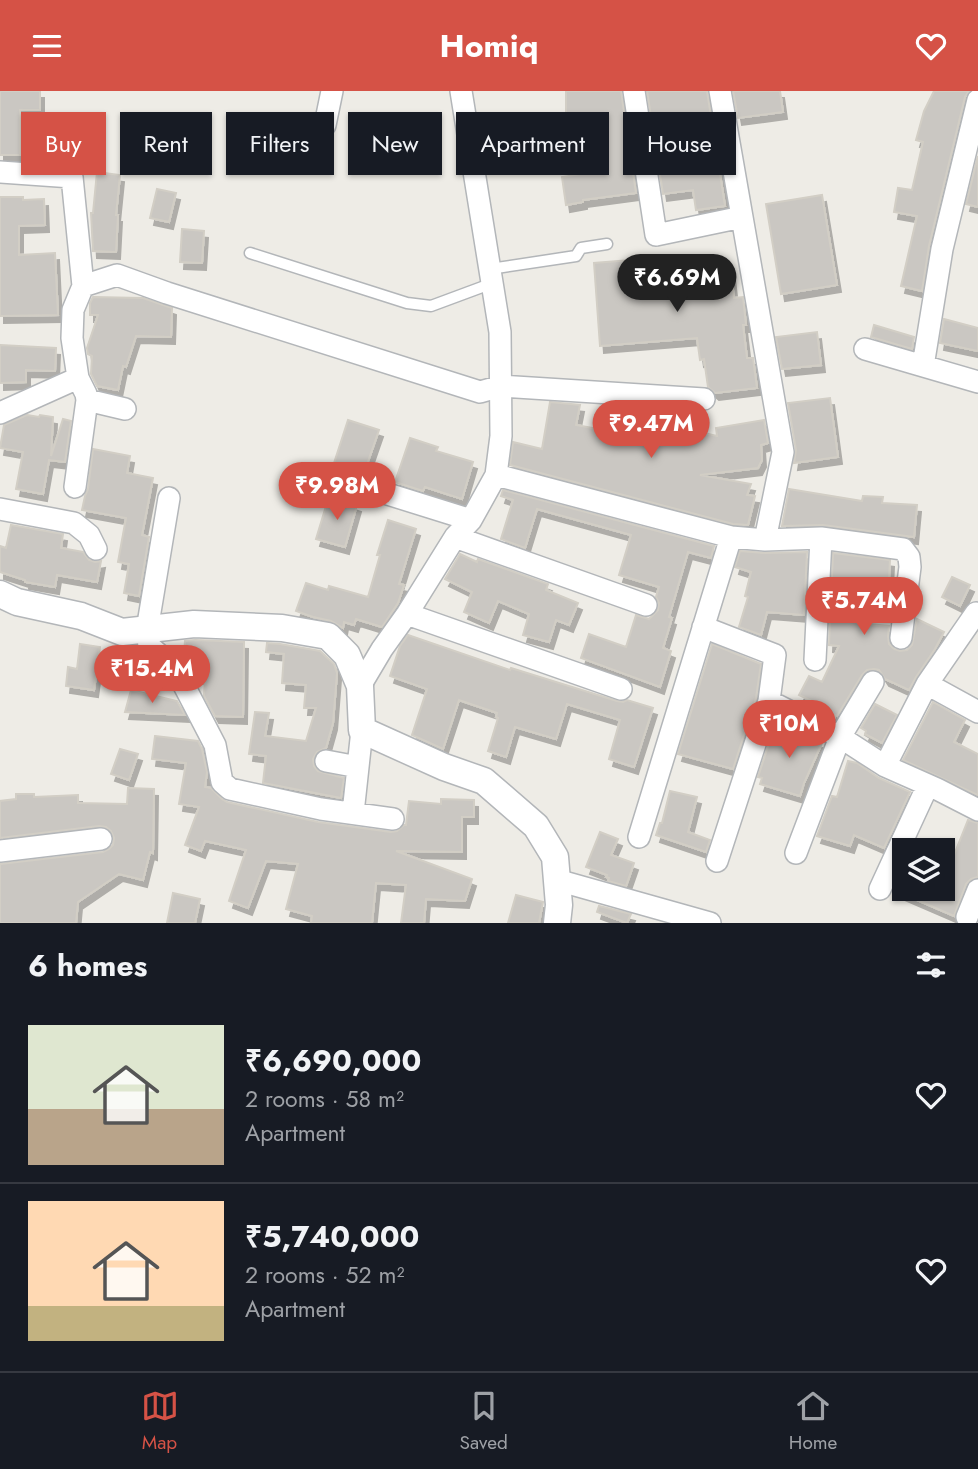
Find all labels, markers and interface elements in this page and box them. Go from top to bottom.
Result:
text: Homiq [440,23,538,69]
icon: menu [28,27,66,65]
icon: heart [912,27,950,65]
chip: Buy [21,112,106,175]
chip: Rent [120,112,212,175]
chip: Filters [226,112,334,175]
chip: New [348,112,442,175]
chip: Apartment [456,112,609,175]
chip: House [623,112,736,175]
pin: ₹6.69M [620,255,734,314]
text: ₹6.69M [633,260,721,294]
pin: ₹9.47M [594,401,708,460]
text: ₹9.47M [609,406,693,440]
pin: ₹9.98M [280,463,394,522]
text: ₹9.98M [295,468,379,502]
pin: ₹5.74M [807,577,921,637]
text: ₹5.74M [821,583,907,617]
pin: ₹15.4M [95,645,209,705]
text: ₹15.4M [110,651,194,685]
pin: ₹10M [748,701,830,760]
text: ₹10M [759,706,819,740]
map controls [892,838,955,901]
button: layers [892,838,955,901]
text: 6 homes [28,944,147,987]
icon: filters [912,946,950,984]
text: ₹6,690,000 [245,1039,421,1082]
icon: home [84,1053,168,1137]
icon: heart [912,1076,950,1114]
text: 2 rooms · 58 m² [245,1082,404,1116]
text: Apartment [245,1116,345,1150]
text: ₹5,740,000 [245,1215,419,1258]
icon: home [84,1229,168,1313]
icon: heart [912,1252,950,1290]
text: 2 rooms · 52 m² [245,1258,404,1292]
text: Apartment [245,1292,345,1326]
tab: Map [141,1387,179,1456]
tab: Saved [460,1387,508,1456]
tab: Home [789,1387,837,1456]

